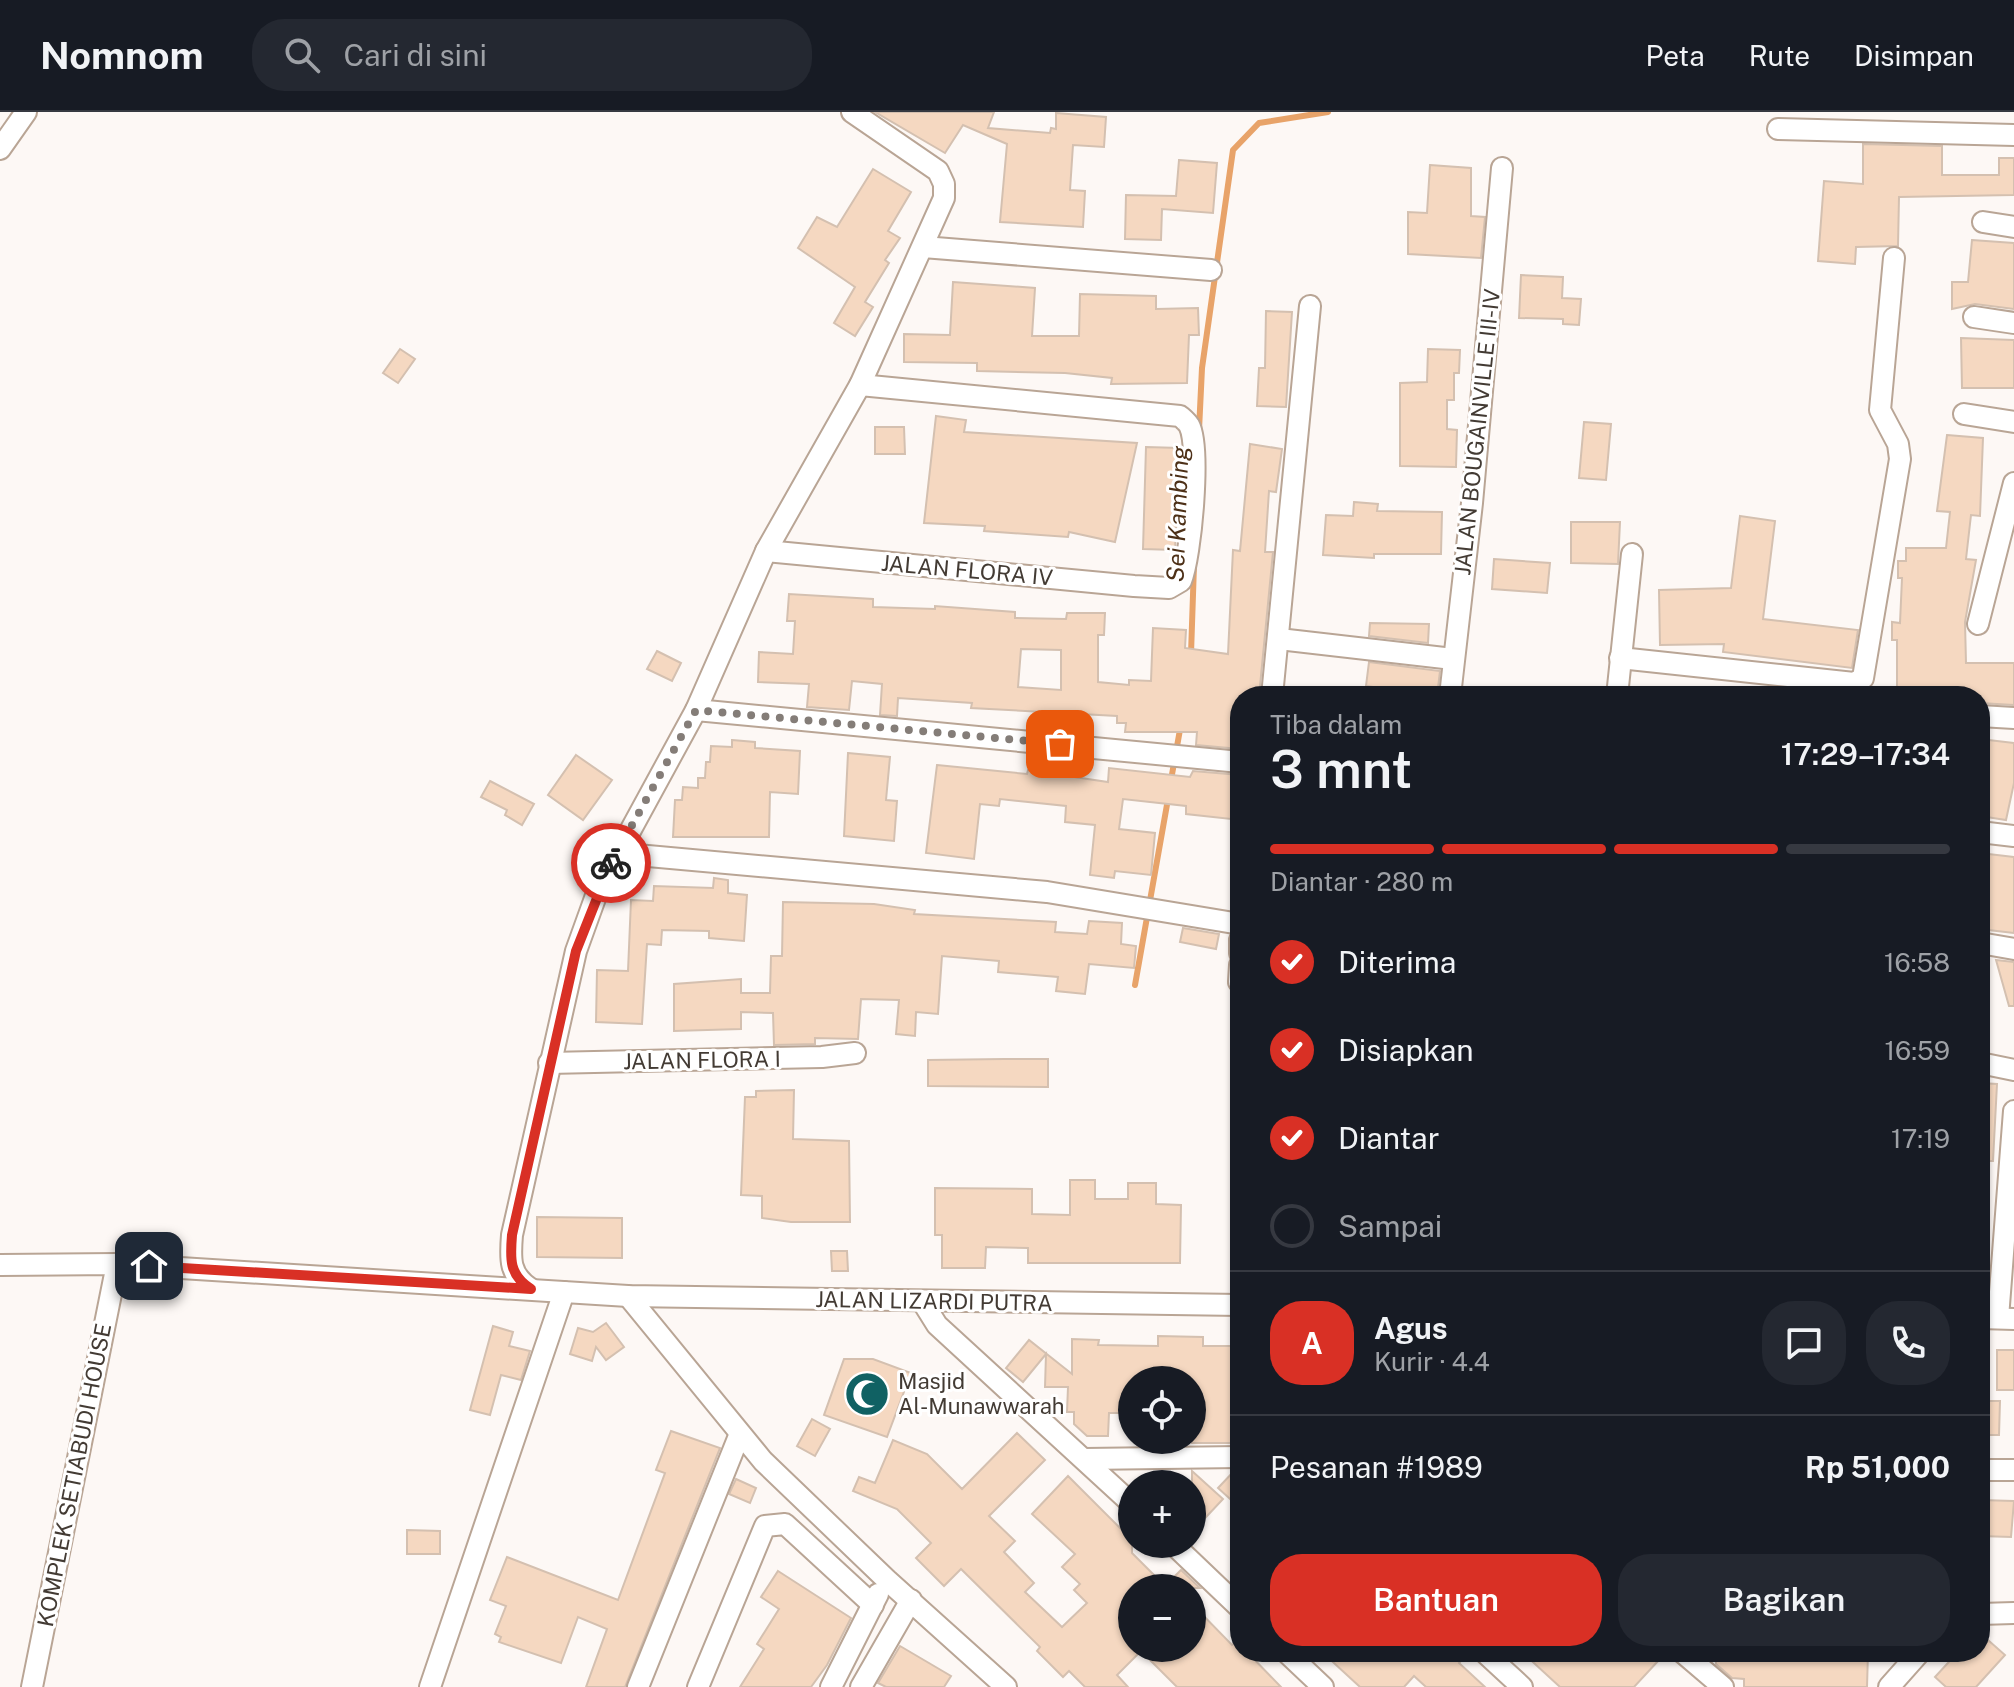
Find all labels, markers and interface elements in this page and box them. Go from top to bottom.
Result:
search box [252,19,812,91]
text: Nomnom [40,33,204,78]
icon: search [280,33,324,77]
text: Cari di sini [344,37,487,73]
text: Peta [1646,39,1705,72]
text: Rute [1749,39,1810,72]
text: Disimpan [1854,39,1974,72]
street label: JALAN BOUGAINVILLE III-IV [1449,287,1505,577]
water label: Sei Kambing [1161,445,1193,583]
street label: JALAN FLORA IV [880,550,1054,590]
text: Tiba dalam [1270,709,1402,740]
pin [1026,710,1094,778]
icon: bag [1038,722,1082,766]
text: 17:29–17:34 [1781,736,1950,772]
text: 3 mnt [1270,739,1412,800]
courier [571,823,651,903]
icon: bike [589,841,633,885]
text: Diantar · 280 m [1270,866,1453,897]
icon: check [1270,940,1314,984]
text: Diterima [1338,944,1456,980]
text: 16:58 [1884,947,1950,978]
icon: check [1270,1028,1314,1072]
text: Disiapkan [1338,1032,1474,1068]
text: 16:59 [1884,1035,1950,1066]
street label: JALAN FLORA I [623,1046,781,1074]
icon: check [1270,1116,1314,1160]
text: Diantar [1338,1120,1439,1156]
text: 17:19 [1891,1123,1950,1154]
text: Sampai [1338,1208,1442,1244]
pin [115,1232,183,1300]
icon: home [127,1244,171,1288]
street label: JALAN LIZARDI PUTRA [815,1286,1053,1316]
button: chat [1762,1301,1846,1385]
button: phone [1866,1301,1950,1385]
text: Agus [1374,1310,1448,1346]
street label: KOMPLEK SETIABUDI HOUSE [32,1321,116,1629]
text: A [1301,1325,1323,1361]
text: Kurir · 4.4 [1374,1346,1490,1377]
map controls [1118,1366,1206,1662]
button: locate [1118,1366,1206,1454]
place label: Masjid Al-Munawwarah [898,1368,1065,1419]
mosque icon: Masjid Al-Munawwarah [843,1370,891,1418]
text: Pesanan #1989 [1270,1449,1483,1485]
text: Rp 51,000 [1805,1449,1950,1485]
button: + [1118,1470,1206,1558]
button: Bantuan [1270,1554,1602,1646]
button: Bagikan [1618,1554,1950,1646]
button: − [1118,1574,1206,1662]

